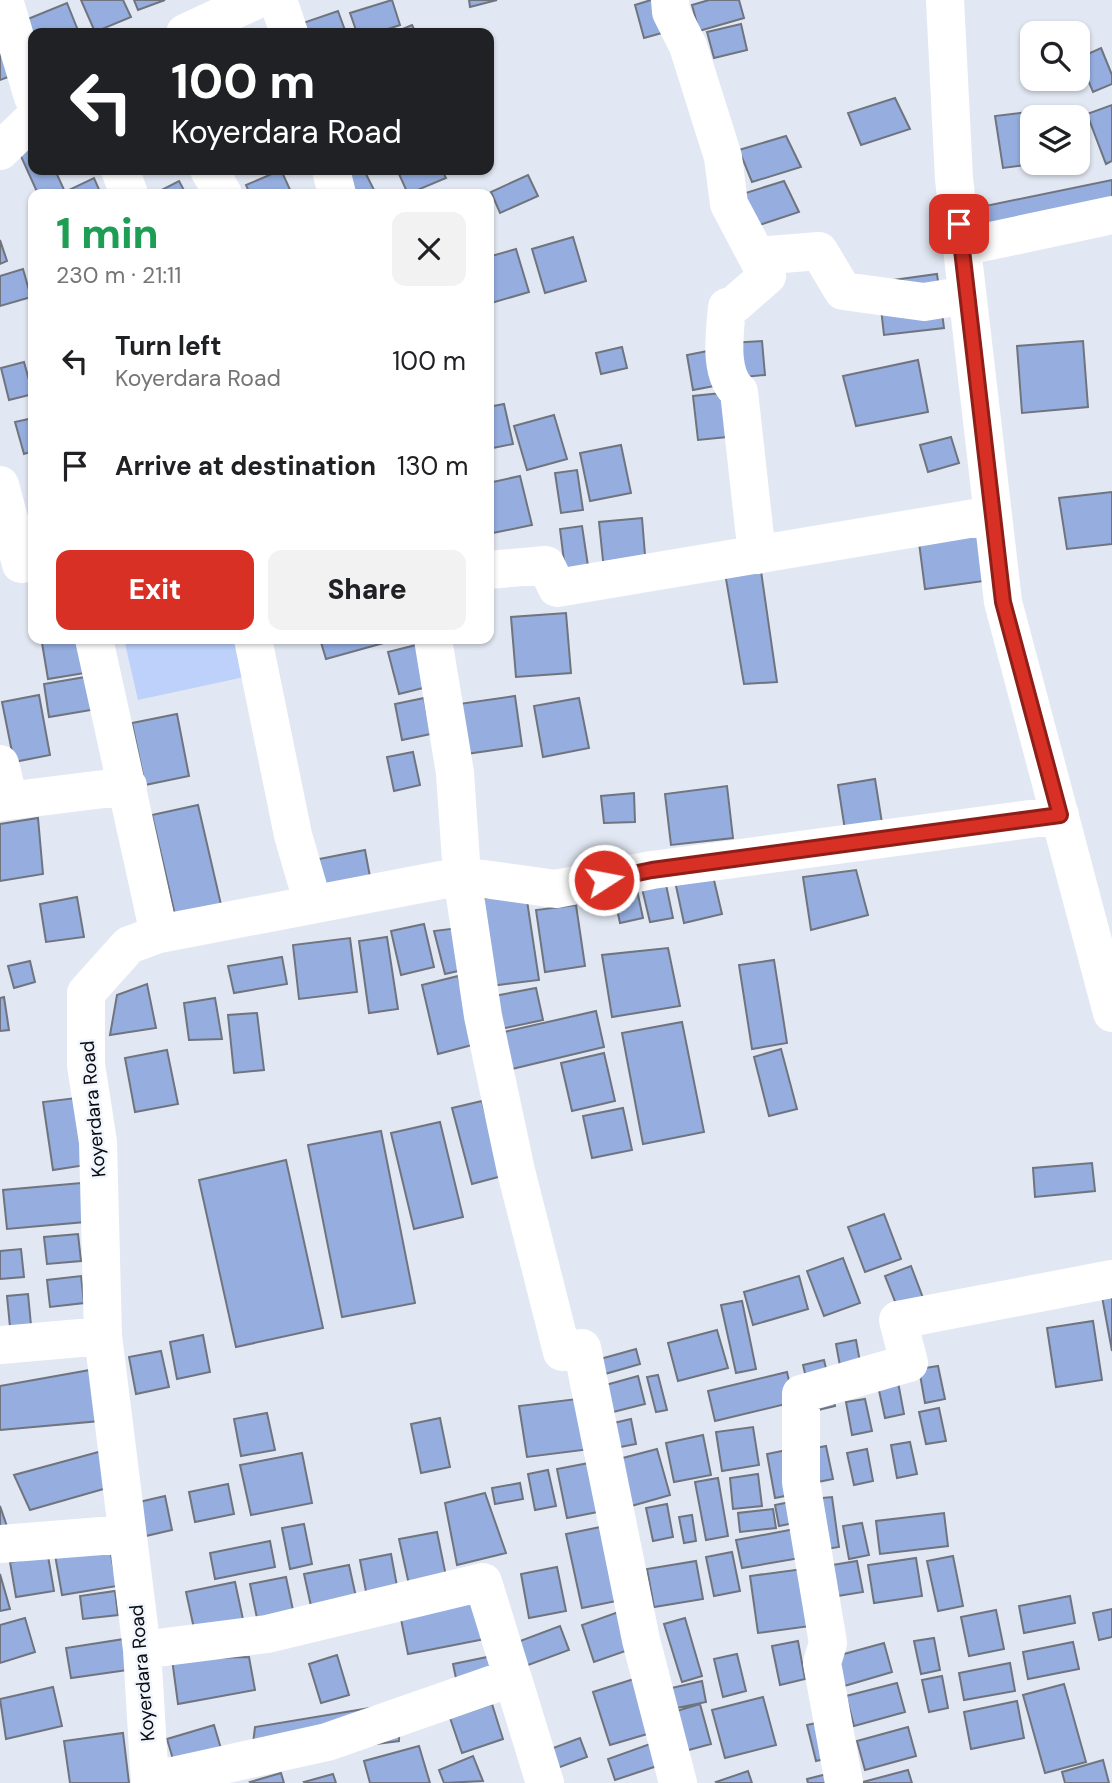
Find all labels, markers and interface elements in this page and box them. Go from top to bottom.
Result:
map controls [1020,21,1090,175]
button: search [1020,21,1090,91]
text: 100 m [171,49,315,113]
icon: left [56,56,147,147]
button: layers [1020,105,1090,175]
text: Koyerdara Road [171,111,402,153]
pin [929,194,989,254]
icon: arrive [940,205,978,243]
text: 1 min [56,206,159,261]
button: close [392,212,466,286]
text: 230 m · 21:11 [56,260,181,290]
text: Turn left [115,329,222,363]
icon: left [56,342,94,380]
text: 100 m [392,344,466,378]
text: Koyerdara Road [115,363,281,393]
icon: arrive [56,447,94,485]
text: Arrive at destination [115,449,376,483]
text: 130 m [397,449,468,483]
button: Exit [56,550,254,630]
button: Share [268,550,466,630]
position arrow [567,843,641,917]
street label: Koyerdara Road [75,1040,111,1178]
street label: Koyerdara Road [124,1604,160,1742]

